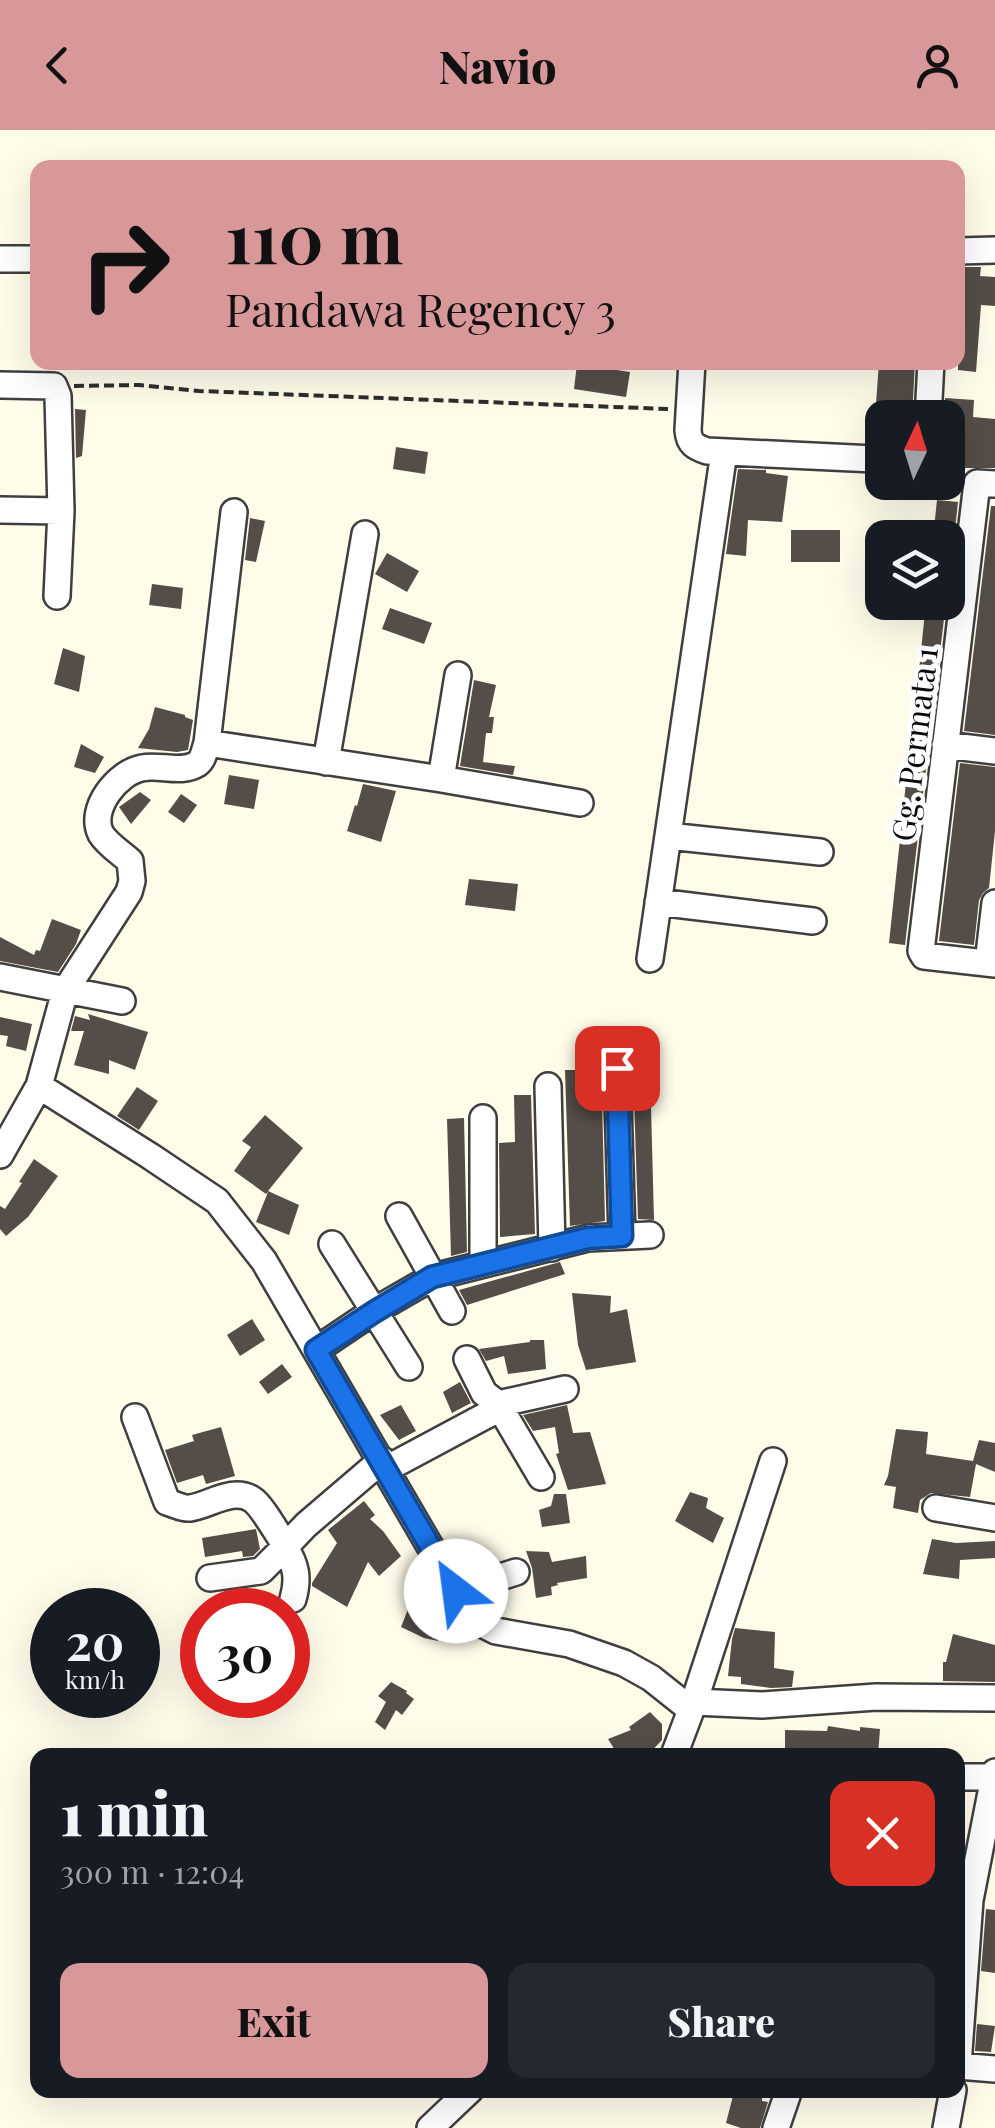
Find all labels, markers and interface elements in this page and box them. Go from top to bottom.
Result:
text: Navio [438,35,557,95]
icon: back [30,38,85,93]
icon: person [910,38,965,93]
text: 110 m [225,188,403,282]
icon: right [60,200,190,330]
text: Pandawa Regency 3 [225,278,616,338]
north arrow [865,400,965,500]
map controls [865,400,965,620]
button: layers [865,520,965,620]
street label: Gg. Permata 1 [880,644,946,843]
pin [575,1026,660,1111]
icon: arrive [590,1041,645,1096]
position arrow [404,1539,508,1643]
speed limit sign: 30 [180,1588,310,1718]
text: 20 [66,1607,124,1674]
text: km/h [65,1662,125,1695]
text: 1 min [60,1771,208,1851]
button: close [830,1781,935,1886]
text: 300 m · 12:04 [60,1849,244,1892]
button: Exit [60,1963,488,2078]
button: Share [508,1963,935,2078]

